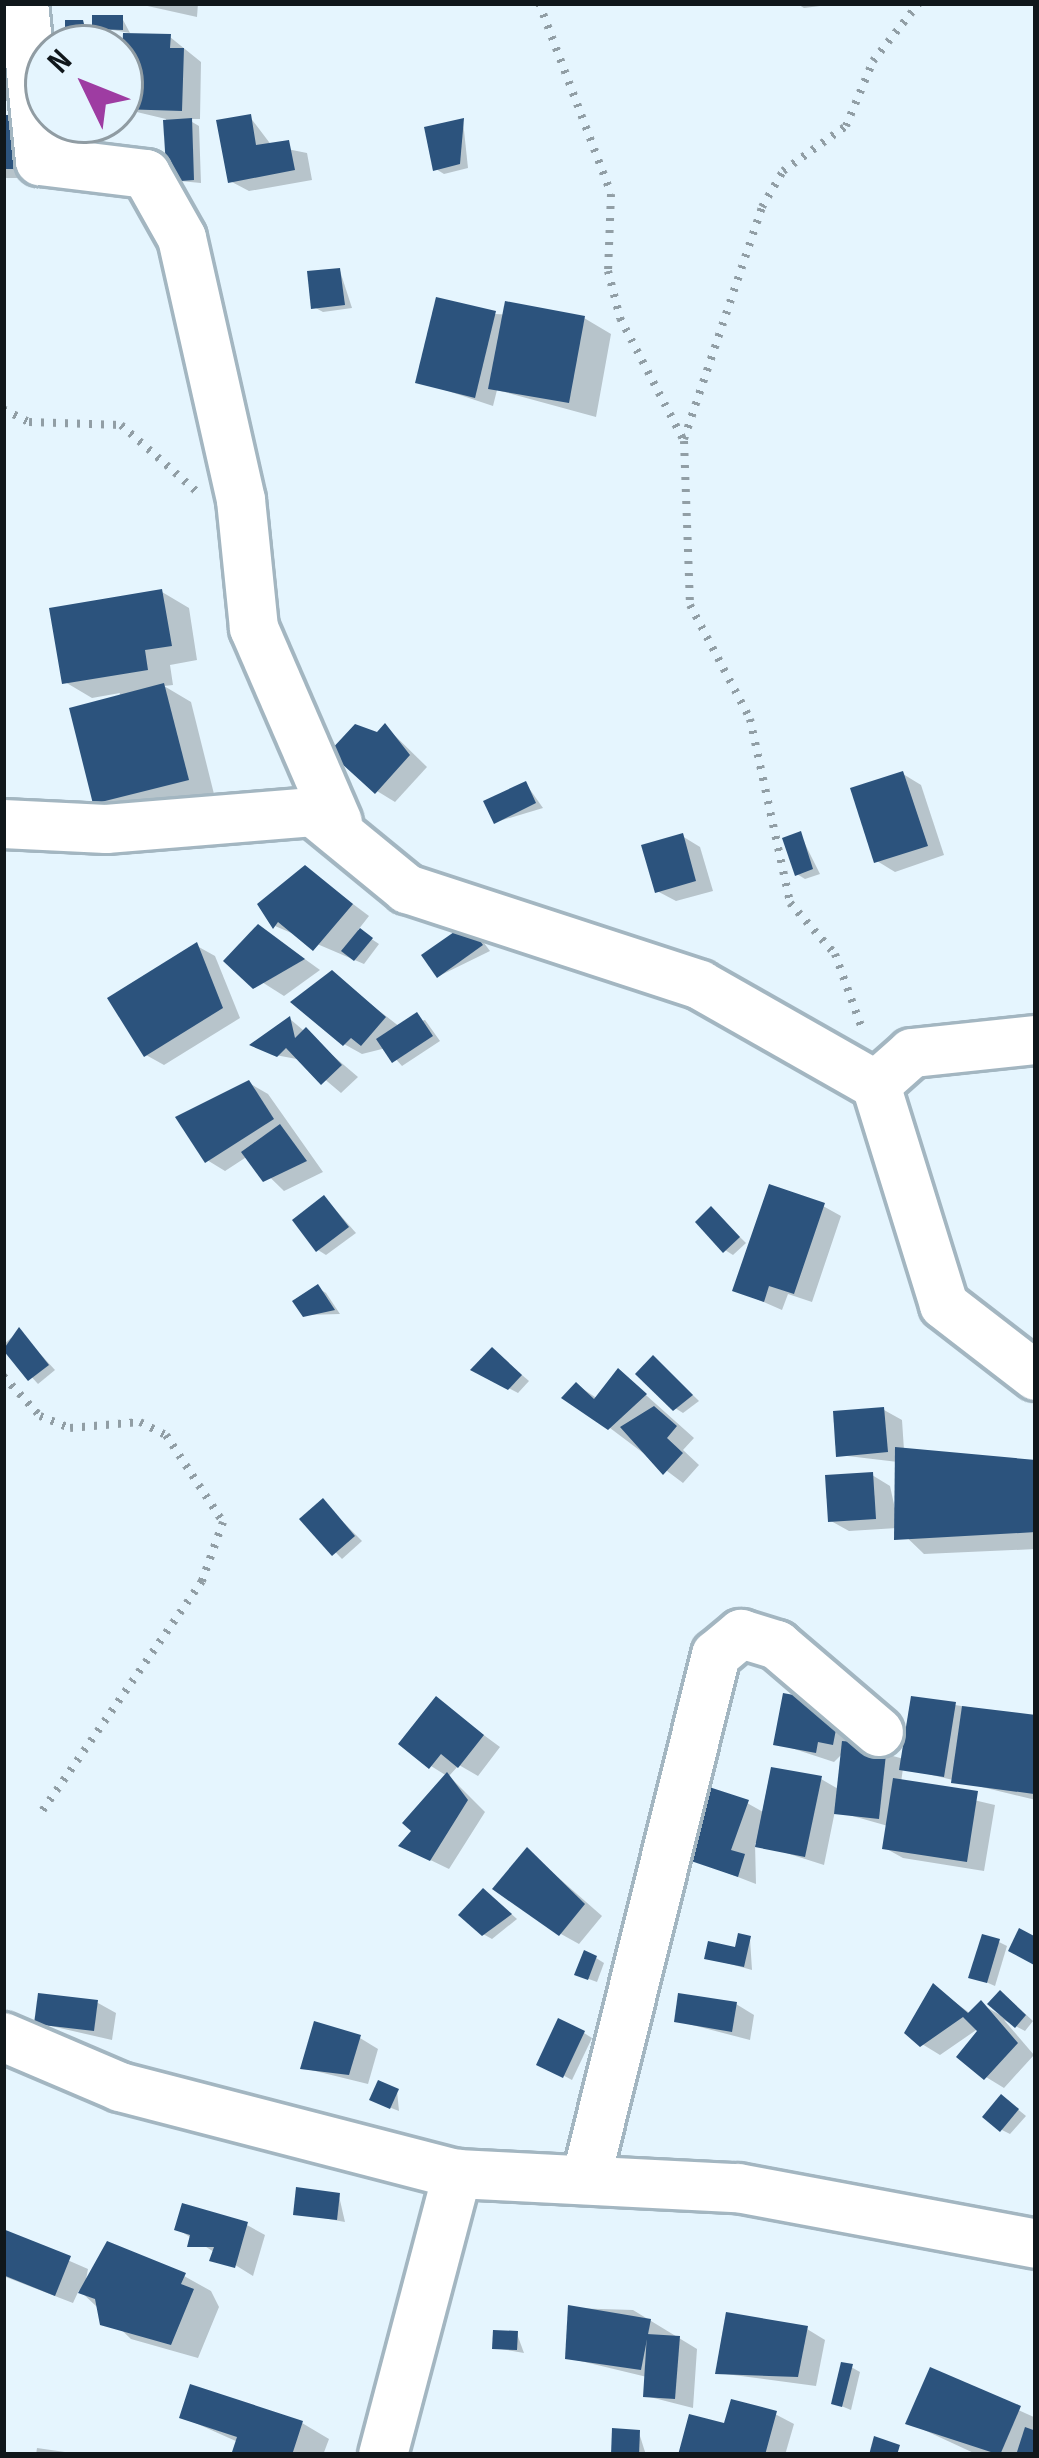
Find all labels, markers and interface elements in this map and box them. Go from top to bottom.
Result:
north arrow [24,24,144,144]
text: N [39,41,81,82]

